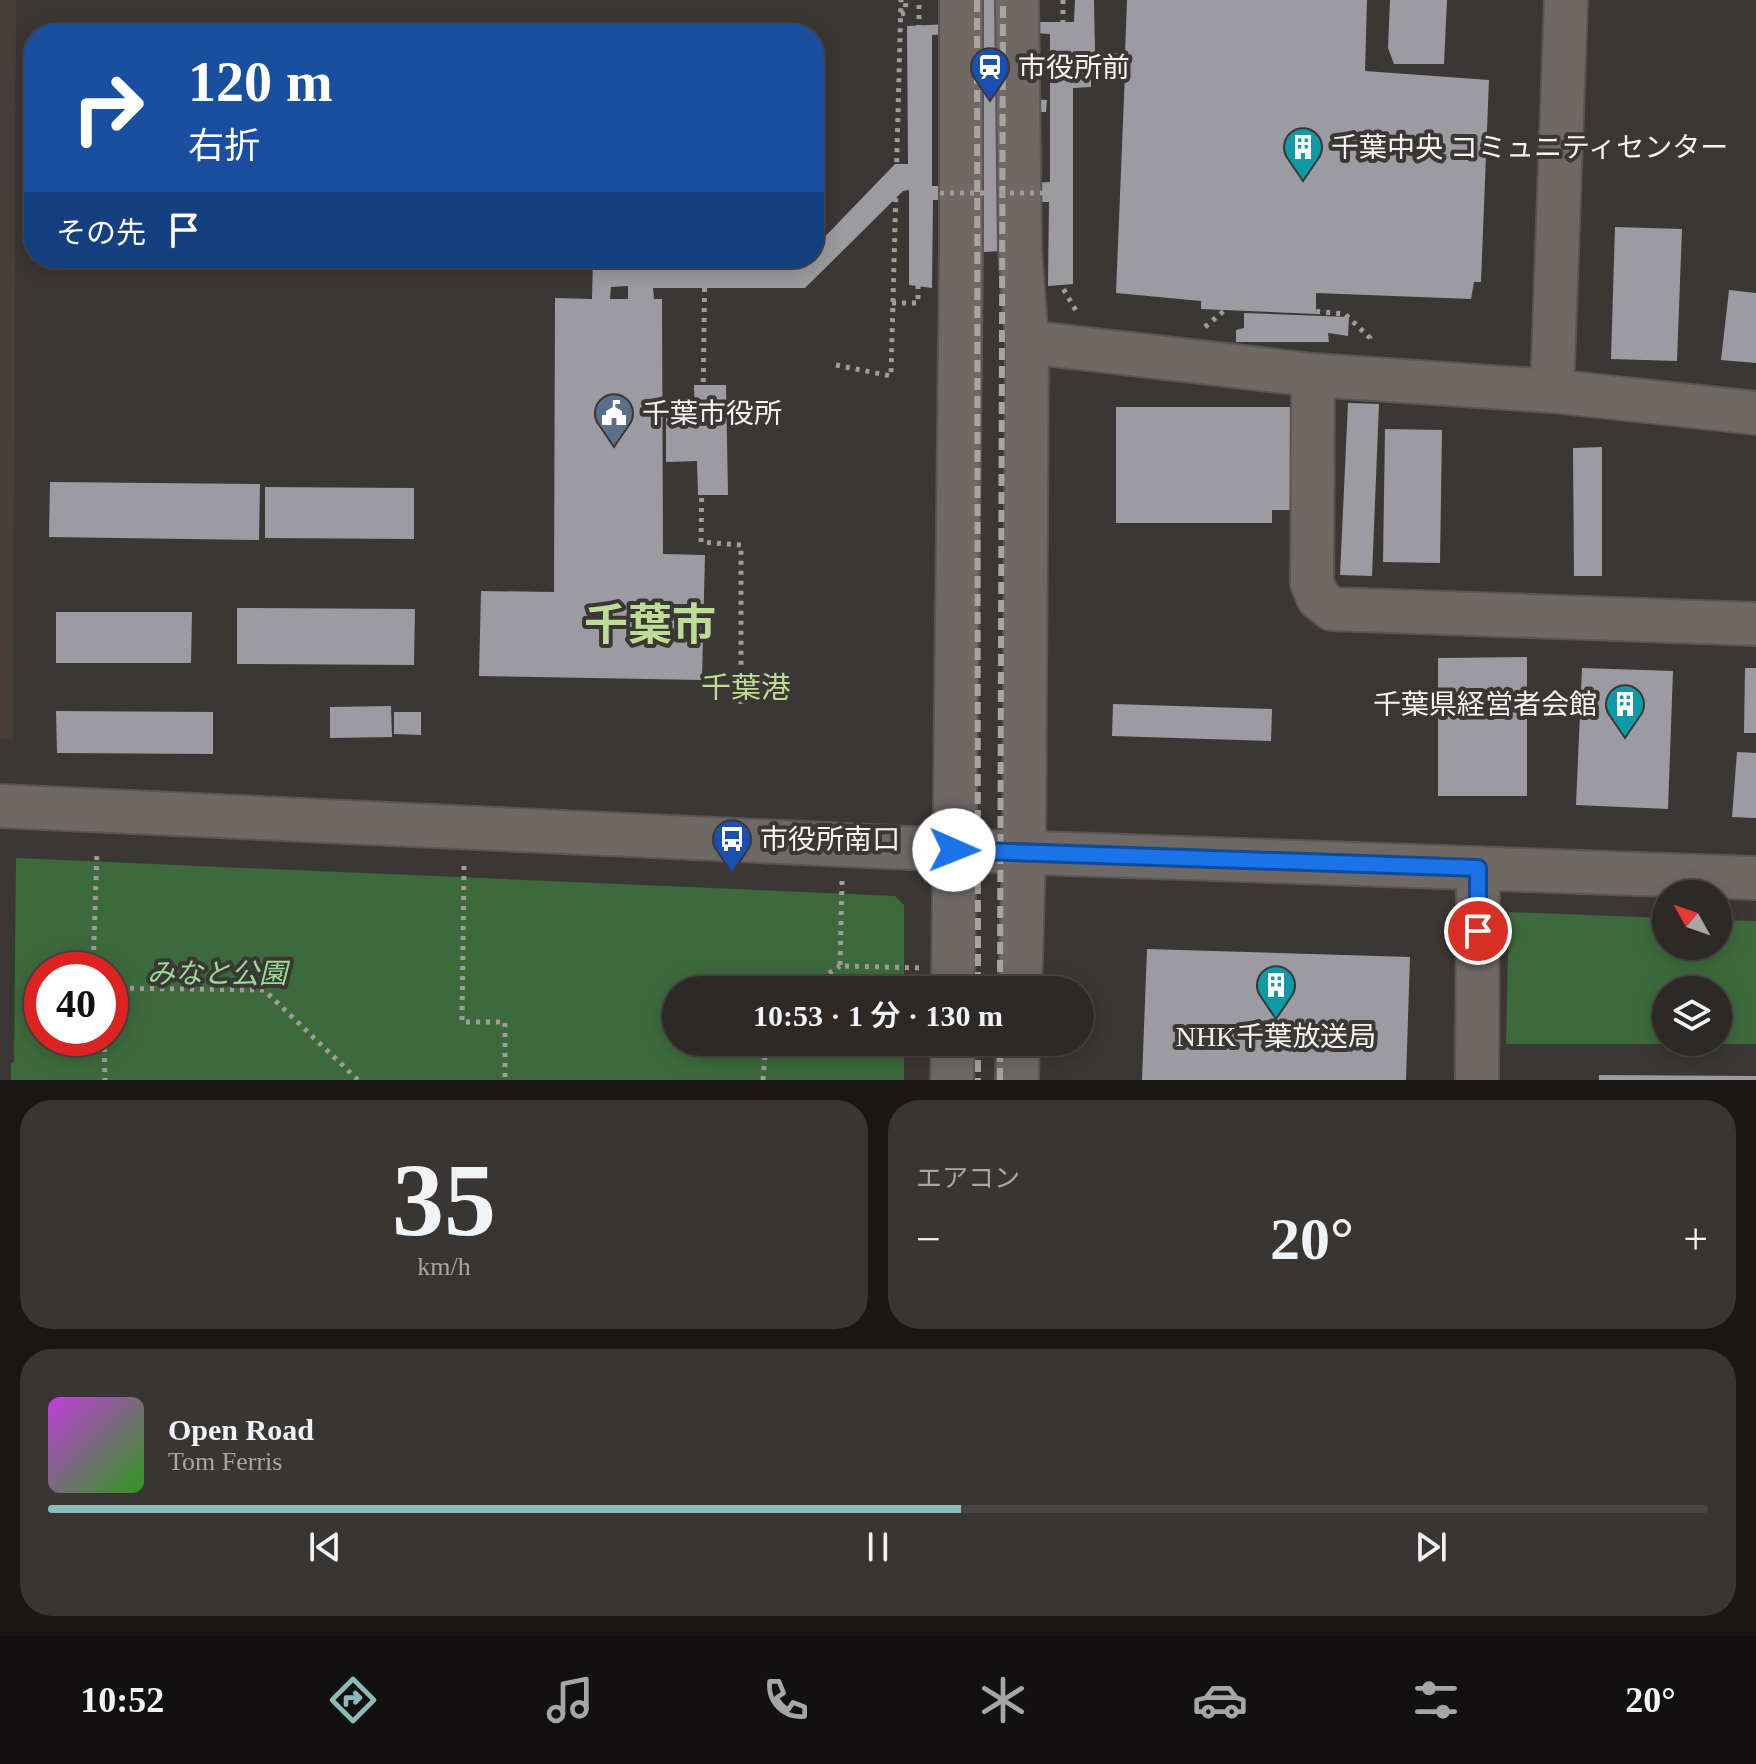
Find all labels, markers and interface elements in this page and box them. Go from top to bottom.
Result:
station icon: 市役所前 [969,46,1011,101]
text: 120 m [188,51,333,113]
place label: 市役所前 [1018,52,1130,83]
icon: right [56,56,160,160]
text: 右折 [188,126,260,166]
building icon: 千葉中央 コミュニティセンター [1282,126,1324,181]
place label: 千葉中央 コミュニティセンター [1331,132,1728,163]
icon: arrive [162,208,206,252]
text: その先 [56,216,146,249]
public building icon: 千葉市役所 [593,392,635,447]
place label: 千葉市役所 [642,398,782,429]
district label: 千葉市 [584,601,716,650]
district label: 千葉港 [701,671,791,704]
building icon: 千葉県経営者会館 [1604,683,1646,738]
place label: 千葉県経営者会館 [1373,689,1597,720]
position arrow [912,808,996,892]
bus stop icon: 市役所南口 [711,818,753,873]
place label: 市役所南口 [760,824,900,855]
north arrow [1652,880,1732,960]
map controls [1652,880,1732,1056]
pin [1444,897,1512,965]
icon: arrive [1456,909,1500,953]
speed limit sign: 40 [24,952,128,1056]
park label: みなと公園 [147,958,291,989]
building icon: NHK千葉放送局 [1255,964,1297,1019]
button: layers [1652,976,1732,1056]
text: 10:53 · 1 分 · 130 m [753,999,1003,1032]
place label: NHK千葉放送局 [1176,1021,1376,1052]
text: 35 [392,1142,496,1257]
text: エアコン [916,1164,1020,1193]
text: 20° [1270,1206,1354,1272]
text: − [916,1215,941,1264]
text: + [1683,1215,1708,1264]
text: km/h [417,1252,471,1281]
text: Open Road [168,1413,314,1446]
text: Tom Ferris [168,1447,282,1476]
icon: previous [303,1525,347,1569]
icon: pause [856,1525,900,1569]
icon: next [1409,1525,1453,1569]
icon: directions [325,1672,381,1728]
icon: music [542,1672,598,1728]
icon: phone [758,1672,814,1728]
icon: climate [975,1672,1031,1728]
icon: car [1192,1672,1248,1728]
icon: filters [1408,1672,1464,1728]
text: 10:52 [80,1680,164,1720]
text: 20° [1625,1680,1676,1720]

